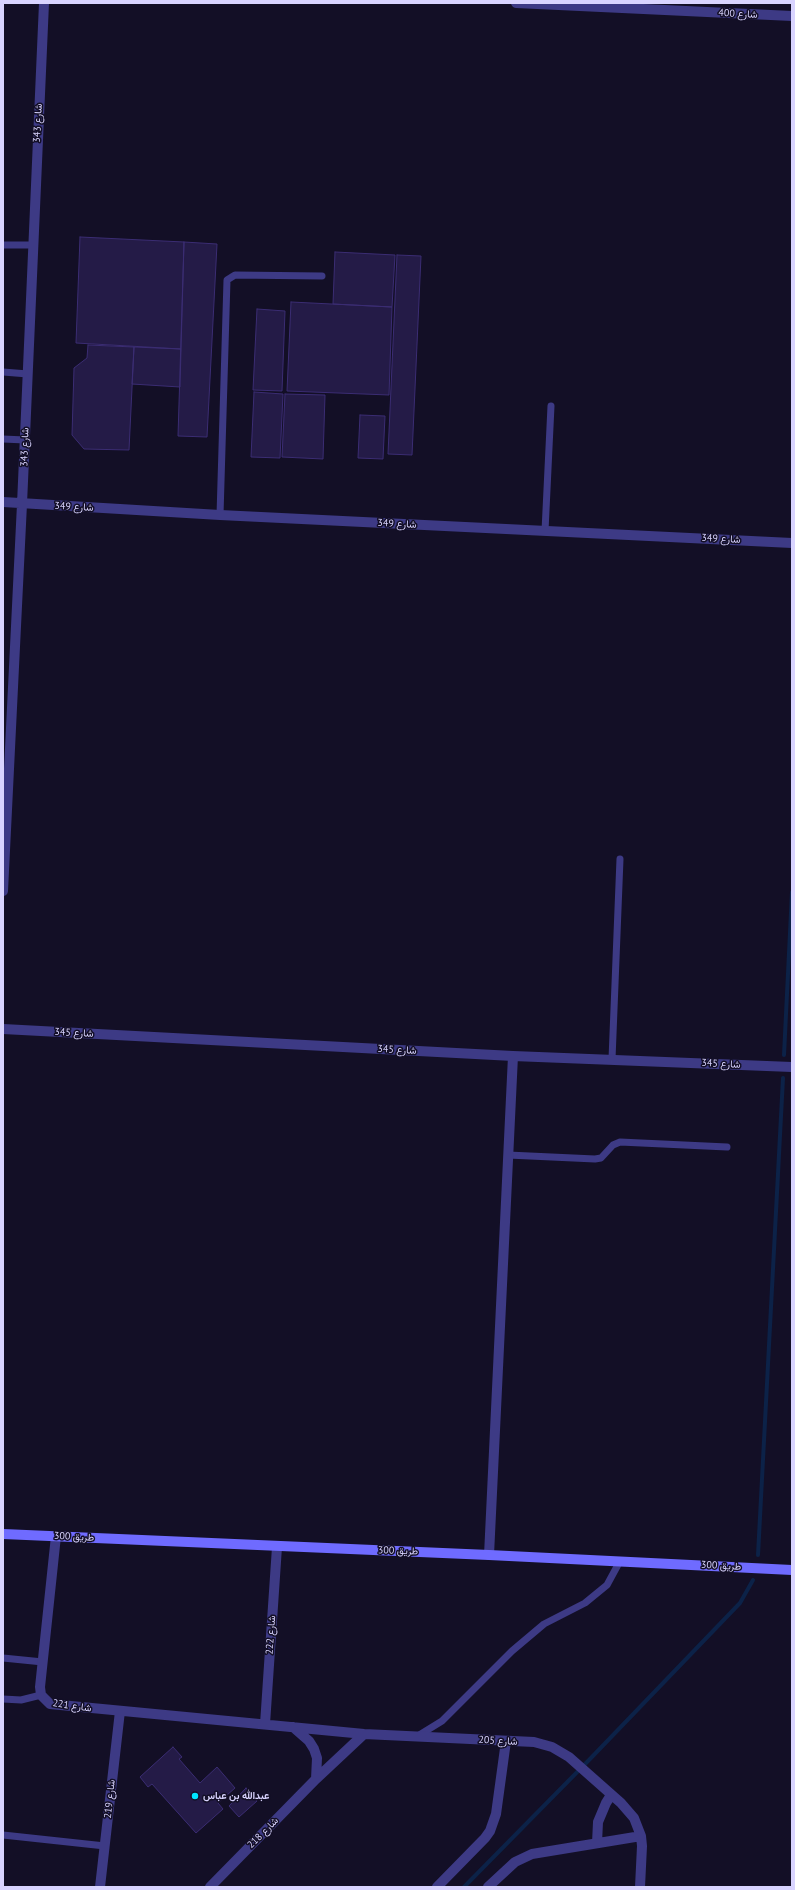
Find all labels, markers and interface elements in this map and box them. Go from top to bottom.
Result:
street label: شارع 400 [718,7,758,21]
street label: شارع 343 [31,103,45,143]
street label: شارع 343 [18,427,32,467]
street label: شارع 349 [54,500,94,514]
street label: شارع 349 [377,517,417,531]
street label: شارع 349 [701,532,741,546]
street label: شارع 345 [54,1026,94,1040]
street label: شارع 345 [377,1043,417,1057]
street label: شارع 345 [701,1057,741,1071]
street label: طريق 300 [54,1530,94,1544]
street label: طريق 300 [378,1544,418,1558]
street label: طريق 300 [701,1559,741,1573]
street label: شارع 222 [264,1615,278,1655]
street label: شارع 221 [52,1697,92,1715]
street label: شارع 205 [478,1734,518,1748]
street label: شارع 219 [102,1779,118,1819]
place label: عبدالله بن عباس [203,1790,269,1802]
marker: عبدالله بن عباس [190,1791,200,1801]
street label: شارع 218 [245,1815,281,1851]

